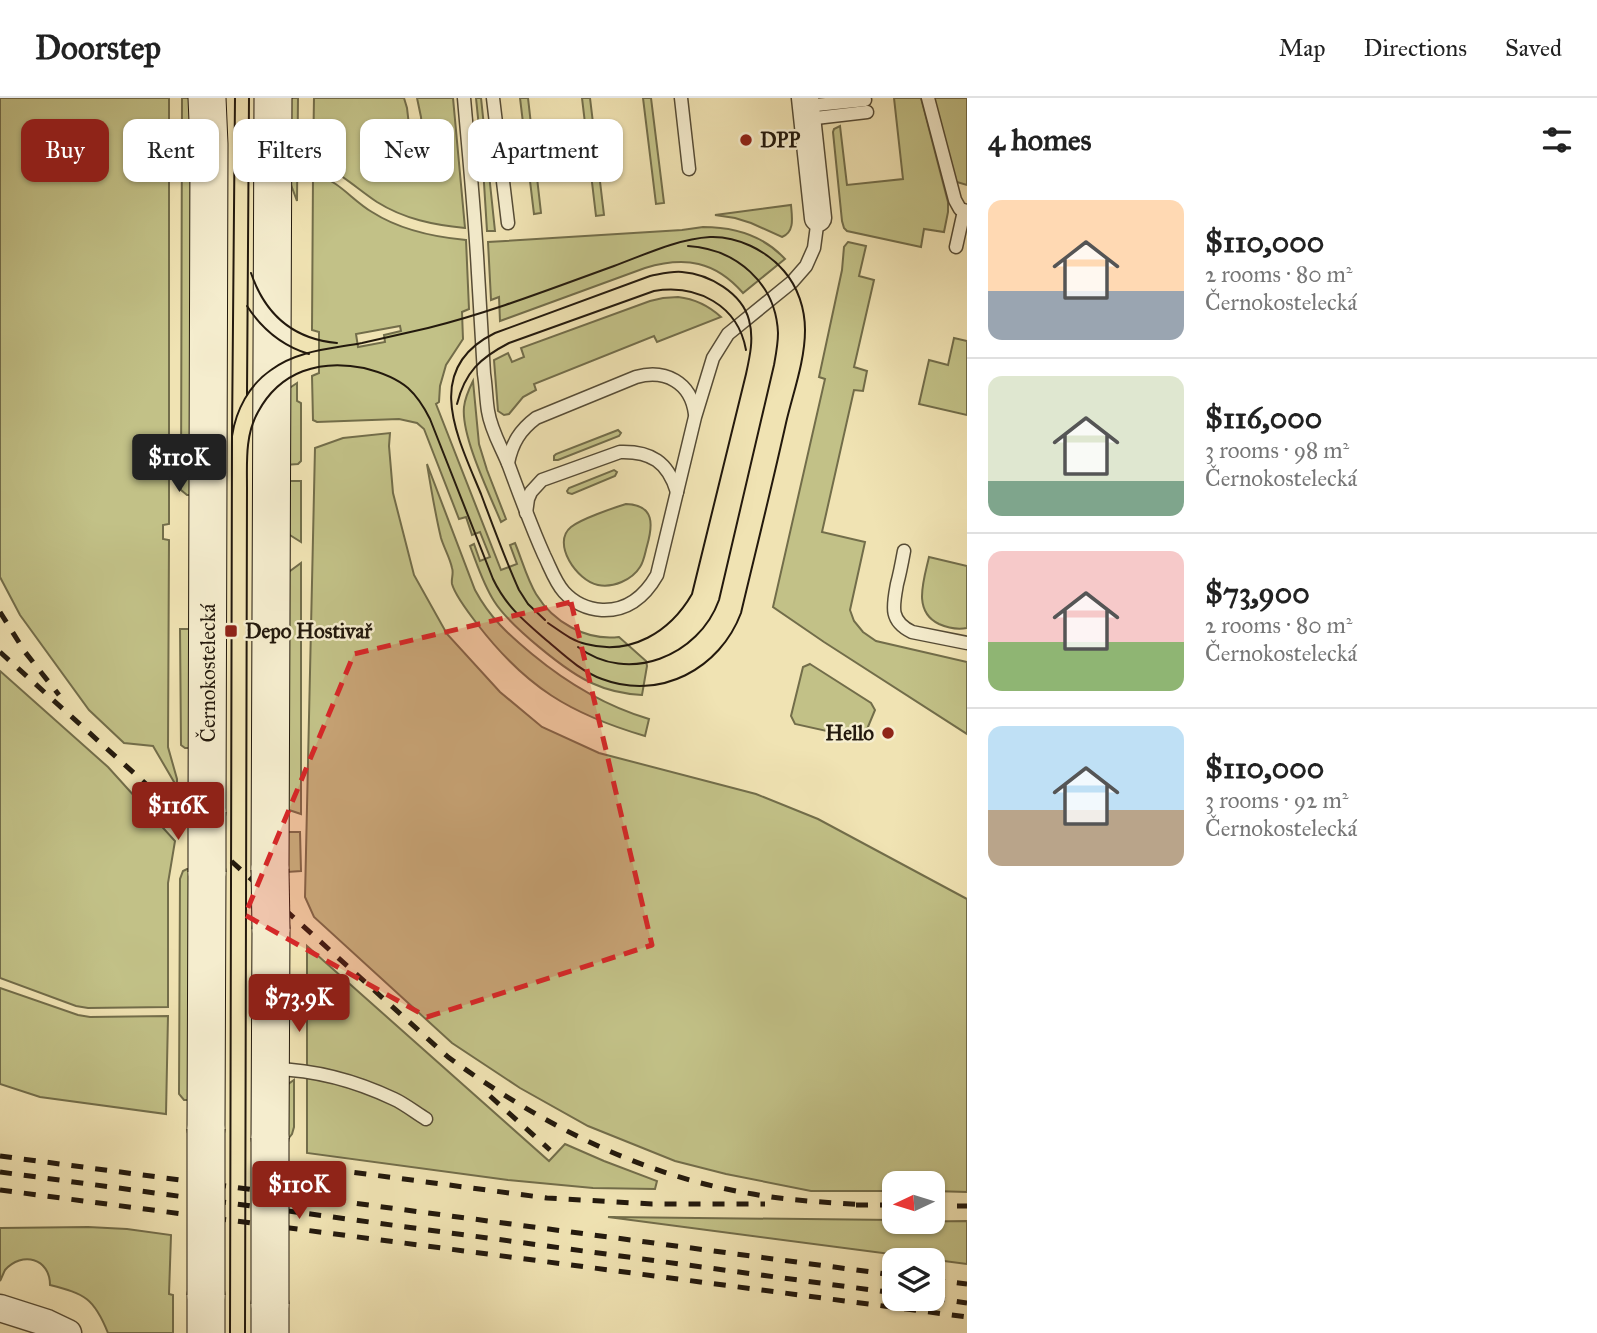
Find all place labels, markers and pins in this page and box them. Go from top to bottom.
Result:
place label: DPP [760,127,800,153]
marker: DPP [738,132,754,148]
pin: $110K [130,434,228,494]
place label: Depo Hostivař [245,618,373,644]
marker: Depo Hostivař [223,623,239,639]
place label: Hello [825,720,874,746]
marker: Hello [880,725,896,741]
pin: $116K [129,782,227,842]
pin: $73.9K [242,974,356,1034]
pin: $110K [250,1162,348,1221]

